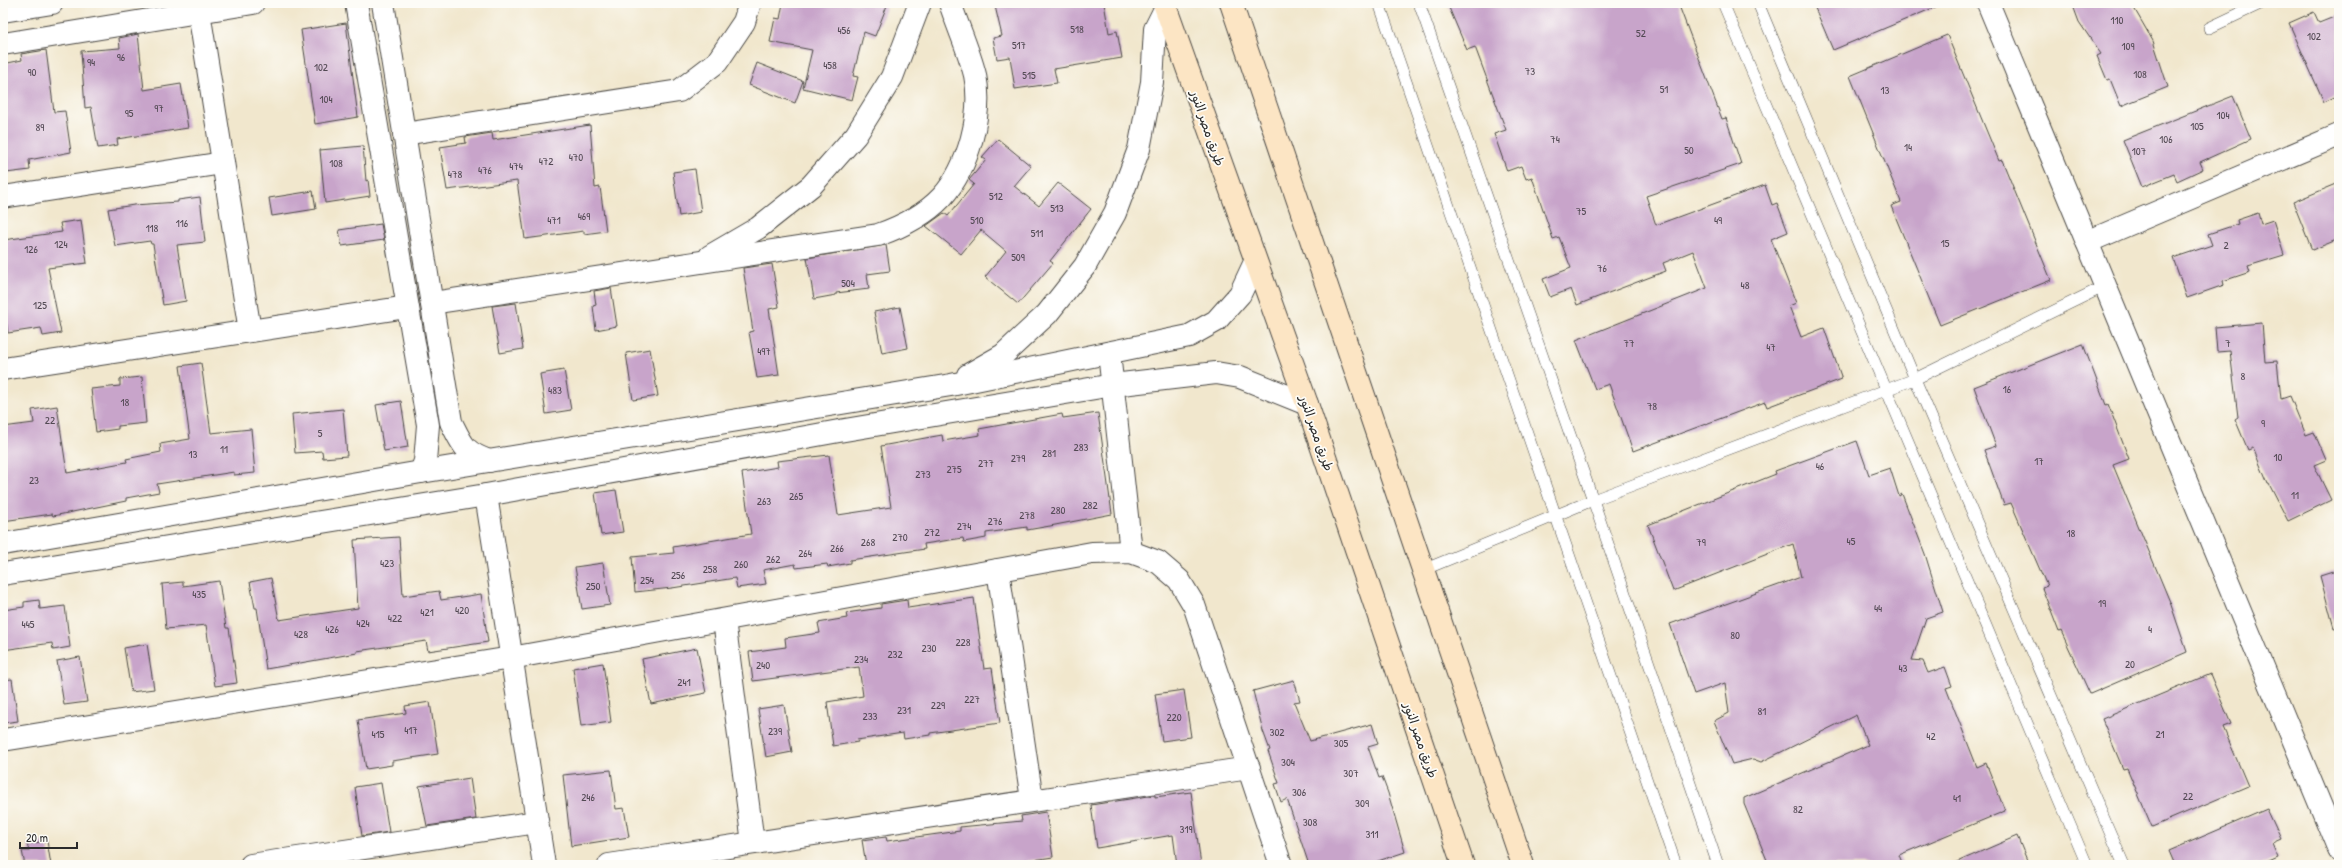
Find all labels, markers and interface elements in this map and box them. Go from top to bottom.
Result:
house number: 110 [2111,13,2124,27]
house number: 518 [1070,22,1084,36]
house number: 456 [837,23,851,37]
house number: 52 [1636,26,1646,40]
house number: 102 [2307,29,2321,43]
house number: 517 [1012,38,1026,52]
house number: 109 [2122,39,2134,53]
house number: 96 [117,50,126,64]
house number: 94 [87,55,95,69]
house number: 458 [823,58,837,72]
house number: 102 [314,60,328,74]
house number: 73 [1525,64,1535,78]
house number: 90 [28,65,37,79]
house number: 108 [2133,67,2147,81]
house number: 515 [1022,68,1036,82]
house number: 51 [1660,82,1668,96]
house number: 13 [1881,83,1890,97]
street label: طريق مصر النور [1186,87,1229,168]
house number: 104 [319,92,333,106]
house number: 97 [154,101,164,115]
house number: 95 [125,106,134,120]
house number: 104 [2216,108,2230,122]
house number: 105 [2190,119,2204,133]
house number: 89 [36,120,44,134]
house number: 74 [1550,132,1560,146]
house number: 106 [2159,132,2173,146]
house number: 14 [1904,140,1912,154]
house number: 50 [1684,143,1694,157]
house number: 107 [2132,144,2146,158]
house number: 470 [569,150,583,164]
house number: 472 [539,154,553,168]
house number: 108 [329,156,343,170]
house number: 474 [509,159,523,173]
house number: 476 [478,163,493,177]
house number: 478 [448,167,462,181]
house number: 512 [989,189,1003,203]
house number: 513 [1050,201,1064,215]
house number: 75 [1576,204,1586,218]
house number: 469 [578,209,590,223]
house number: 471 [547,213,561,227]
house number: 510 [970,213,984,227]
house number: 49 [1714,213,1722,227]
house number: 116 [176,216,189,230]
house number: 118 [146,221,159,235]
house number: 511 [1031,226,1043,240]
house number: 15 [1941,236,1950,250]
house number: 124 [54,237,68,251]
house number: 2 [2223,238,2229,252]
house number: 126 [24,242,38,256]
house number: 509 [1011,250,1025,264]
house number: 76 [1597,261,1608,275]
house number: 504 [841,276,855,290]
house number: 48 [1741,278,1750,292]
house number: 125 [33,298,47,312]
house number: 77 [1624,336,1634,350]
house number: 7 [2225,336,2231,350]
house number: 47 [1766,340,1776,354]
house number: 497 [757,344,771,358]
house number: 8 [2241,369,2246,383]
house number: 16 [2003,382,2012,396]
house number: 483 [548,383,562,397]
street label: طريق مصر النور [1295,392,1338,473]
house number: 18 [121,395,130,409]
house number: 78 [1647,399,1657,413]
house number: 22 [45,413,55,427]
house number: 9 [2261,416,2265,430]
house number: 5 [318,426,323,440]
house number: 283 [1074,440,1088,454]
house number: 11 [220,442,228,456]
house number: 281 [1042,446,1056,460]
house number: 13 [189,447,198,461]
house number: 10 [2274,450,2283,464]
house number: 279 [1011,451,1025,465]
house number: 17 [2034,454,2044,468]
house number: 277 [978,456,994,470]
house number: 46 [1816,459,1825,473]
house number: 275 [946,462,962,476]
house number: 273 [915,467,931,481]
house number: 23 [29,473,39,487]
house number: 11 [2291,488,2299,502]
house number: 265 [789,489,803,503]
house number: 263 [757,494,771,508]
house number: 282 [1082,498,1098,512]
house number: 280 [1051,503,1065,517]
house number: 278 [1019,508,1035,522]
house number: 276 [988,514,1003,528]
house number: 274 [957,519,971,533]
house number: 272 [924,525,940,539]
house number: 18 [2067,526,2076,540]
house number: 270 [892,530,908,544]
house number: 45 [1847,534,1856,548]
house number: 268 [861,535,875,549]
house number: 79 [1696,535,1706,549]
house number: 266 [830,541,845,555]
house number: 264 [798,546,812,560]
house number: 262 [766,552,780,566]
house number: 423 [380,556,394,570]
house number: 260 [734,557,748,571]
house number: 258 [703,562,718,576]
house number: 256 [671,568,686,582]
house number: 254 [640,573,654,587]
house number: 250 [586,579,600,593]
house number: 435 [192,587,206,601]
house number: 19 [2098,596,2106,610]
house number: 44 [1874,601,1882,615]
house number: 420 [455,603,469,617]
house number: 421 [420,605,434,619]
house number: 422 [388,611,402,625]
house number: 424 [356,616,370,630]
house number: 445 [22,617,35,631]
house number: 426 [325,622,339,636]
house number: 4 [2148,622,2152,636]
house number: 428 [294,627,308,641]
house number: 80 [1730,628,1740,642]
house number: 228 [955,635,971,649]
house number: 230 [921,641,937,655]
house number: 232 [887,647,903,661]
house number: 234 [854,652,868,666]
house number: 20 [2125,657,2135,671]
house number: 240 [756,658,770,672]
house number: 43 [1898,661,1908,675]
house number: 241 [677,675,691,689]
house number: 227 [964,692,980,706]
house number: 229 [931,698,945,712]
street label: طريق مصر النور [1399,699,1442,780]
house number: 231 [897,703,911,717]
house number: 81 [1758,704,1766,718]
house number: 233 [862,709,878,723]
house number: 220 [1166,710,1182,724]
house number: 417 [404,723,418,737]
house number: 239 [768,724,782,738]
house number: 302 [1269,725,1285,739]
house number: 415 [372,727,385,741]
house number: 21 [2155,727,2165,741]
house number: 42 [1926,729,1936,743]
house number: 305 [1334,736,1349,750]
house number: 304 [1281,755,1295,769]
house number: 307 [1343,766,1359,780]
house number: 306 [1292,785,1307,799]
house number: 22 [2183,789,2193,803]
house number: 246 [581,790,595,804]
house number: 41 [1953,791,1961,805]
house number: 309 [1355,796,1369,810]
house number: 82 [1793,802,1803,816]
house number: 308 [1303,815,1318,829]
house number: 319 [1180,822,1192,836]
scale bar [20,824,77,850]
house number: 311 [1366,827,1378,841]
text: 20 m [26,829,48,846]

